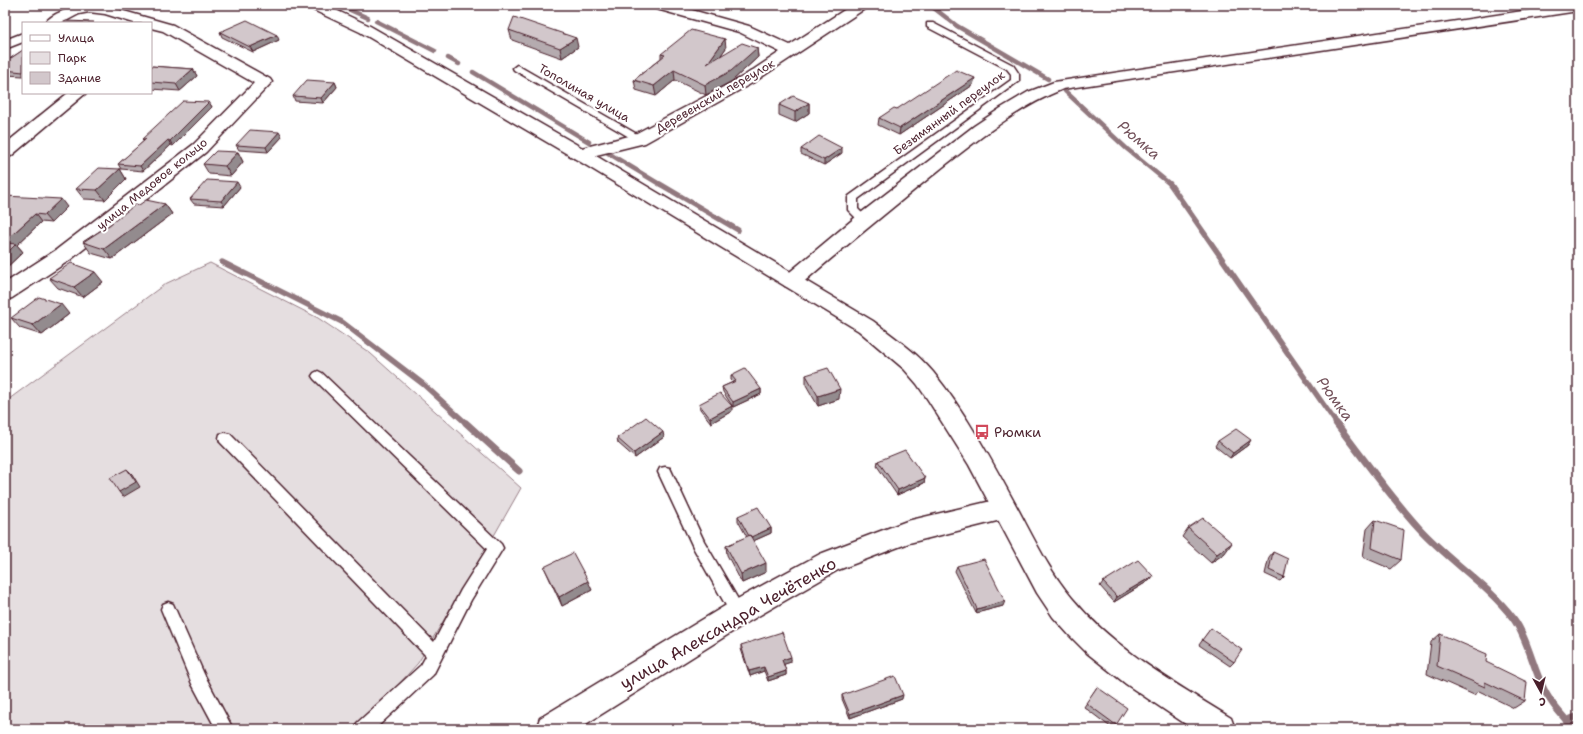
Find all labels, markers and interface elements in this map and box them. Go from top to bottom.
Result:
legend [22,22,152,94]
text: Улица [58,30,95,46]
text: Парк [58,50,87,66]
street label: Деревенский переулок [653,55,778,137]
street label: Тополиная улица [535,60,633,126]
street label: Безымянный переулок [890,67,1008,159]
text: Здание [58,70,102,86]
water label: Рюмка [1113,116,1165,164]
street label: улица Медовое кольцо [93,134,211,234]
water label: Рюмка [1312,373,1358,425]
bus stop icon: Рюмки [973,423,991,441]
place label: Рюмки [994,423,1041,441]
street label: улица Александра Чечётенко [616,552,840,694]
north arrow [1521,672,1561,712]
text: С [1538,694,1547,709]

